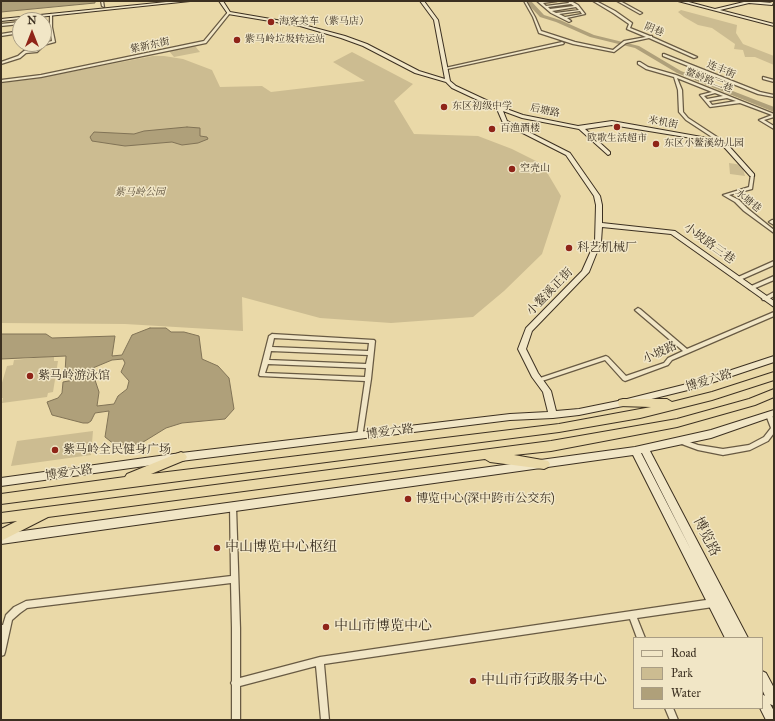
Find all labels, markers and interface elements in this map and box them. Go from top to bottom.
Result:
north arrow [12,12,52,52]
text: N [27,14,37,27]
place label: 海客美车（紫马店） [279,16,369,28]
marker: 海客美车（紫马店） [266,17,276,27]
street label: 阴巷 [642,21,666,39]
place label: 紫马岭垃圾转运站 [245,34,325,46]
marker: 紫马岭垃圾转运站 [232,35,242,45]
street label: 紫新东街 [129,36,171,56]
street label: 连丰街 [705,59,737,81]
street label: 鳌岭路二巷 [684,66,734,96]
place label: 东区初级中学 [452,101,512,113]
marker: 东区初级中学 [439,102,449,112]
street label: 后塘路 [529,102,561,120]
street label: 米机街 [647,114,679,132]
marker: 欧歌生活超市 [612,122,622,132]
place label: 百渔酒楼 [500,123,540,135]
marker: 百渔酒楼 [487,124,497,134]
place label: 欧歌生活超市 [587,133,647,145]
place label: 东区小鳌溪幼儿园 [664,138,744,150]
marker: 东区小鳌溪幼儿园 [651,139,661,149]
place label: 空壳山 [520,163,550,175]
marker: 空壳山 [507,164,517,174]
park label: 紫马岭公园 [115,187,165,199]
street label: 水塘巷 [733,187,763,215]
street label: 小坡路三巷 [680,221,738,267]
place label: 科艺机械厂 [577,241,637,255]
marker: 科艺机械厂 [564,243,574,253]
street label: 小鳌溪正街 [524,265,576,319]
street label: 小坡路 [641,339,679,367]
street label: 博爱六路 [684,367,734,395]
place label: 紫马岭游泳馆 [38,369,110,383]
marker: 紫马岭游泳馆 [25,371,35,381]
street label: 博爱六路 [365,422,415,442]
place label: 紫马岭全民健身广场 [63,443,171,457]
marker: 紫马岭全民健身广场 [50,445,60,455]
street label: 博爱六路 [44,463,94,483]
place label: 博览中心(深中跨市公交东) [416,492,555,506]
marker: 博览中心(深中跨市公交东) [403,494,413,504]
street label: 博览路 [689,514,723,560]
place label: 中山博览中心枢纽 [225,540,337,556]
marker: 中山博览中心枢纽 [212,543,222,553]
place label: 中山市博览中心 [334,619,432,635]
marker: 中山市博览中心 [321,622,331,632]
legend [633,637,763,709]
text: Road [671,646,697,660]
text: Park [671,666,693,680]
place label: 中山市行政服务中心 [481,673,607,689]
marker: 中山市行政服务中心 [468,676,478,686]
text: Water [671,686,701,700]

